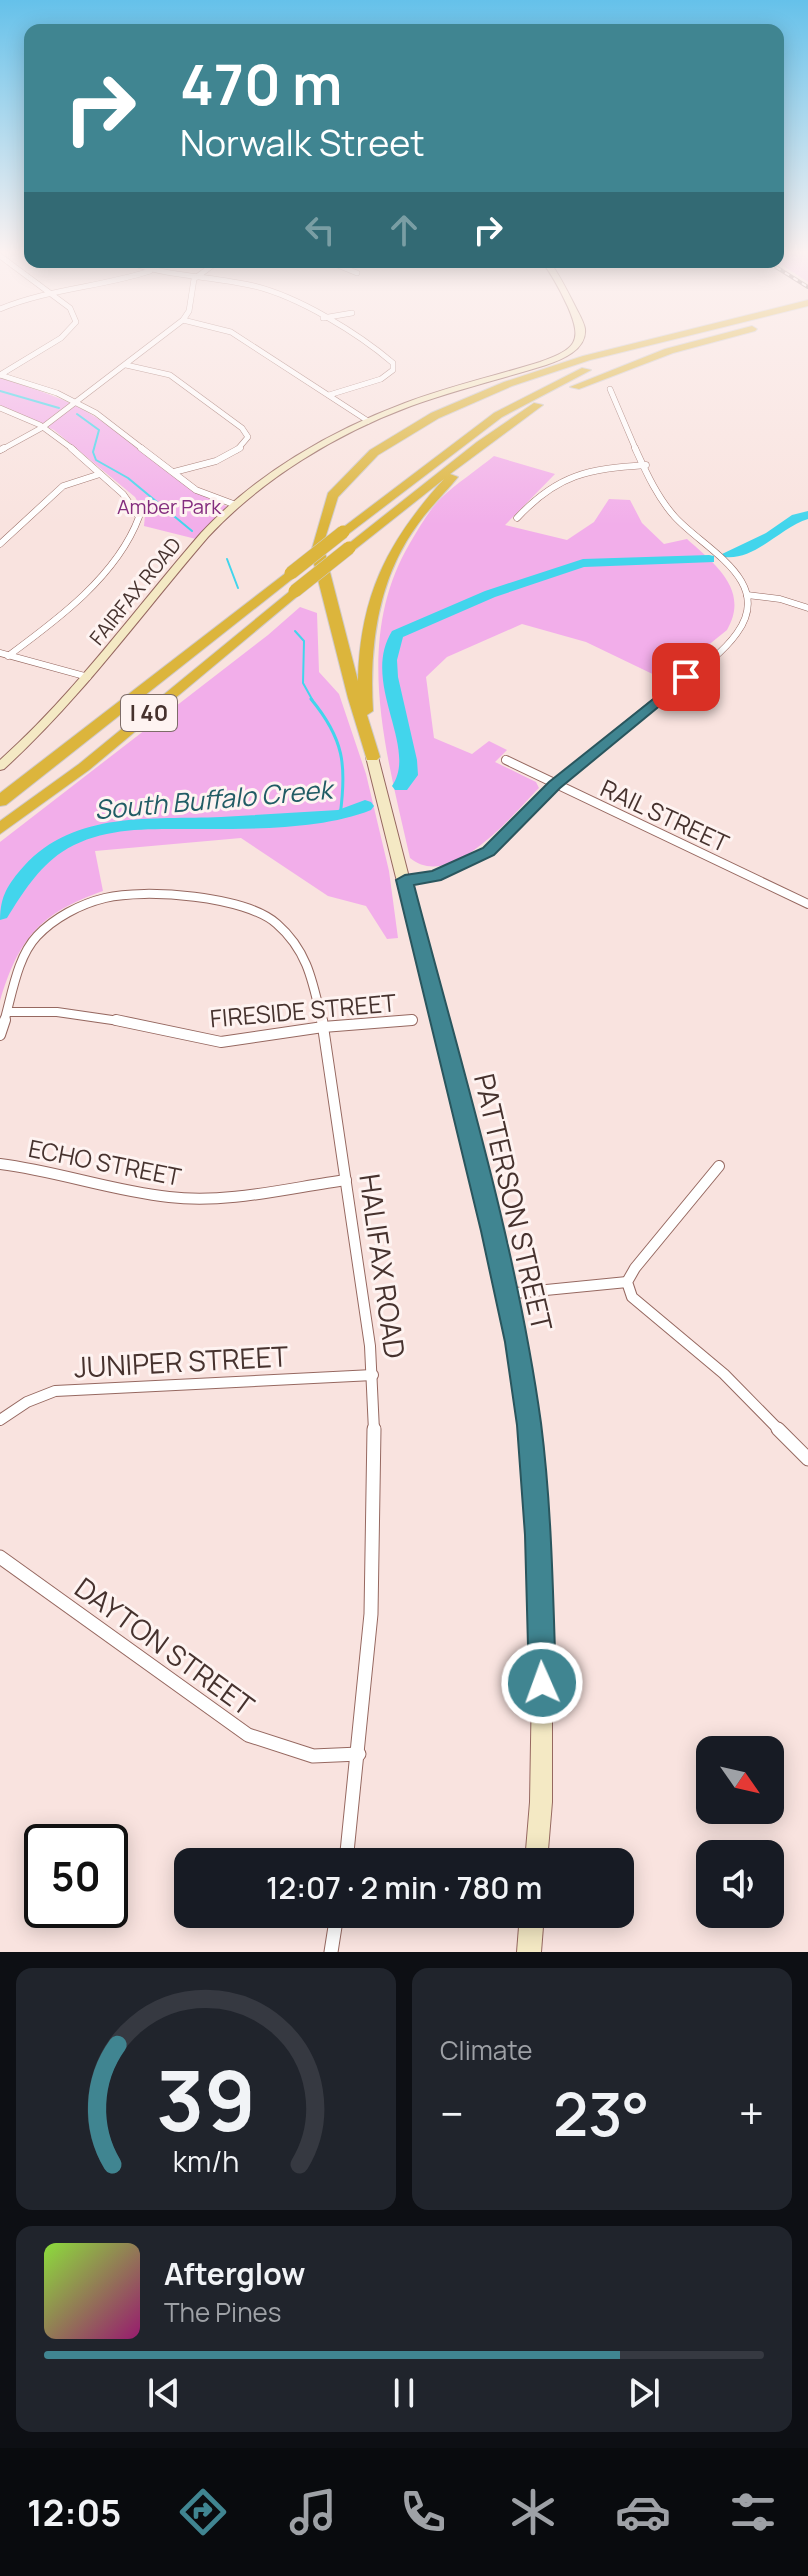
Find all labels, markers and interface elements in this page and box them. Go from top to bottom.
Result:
text: 470 m [180,45,342,122]
icon: right [48,56,152,160]
text: Norwalk Street [180,118,425,167]
icon: left [298,208,342,252]
icon: ahead [382,208,426,252]
icon: right [466,208,510,252]
park label: Amber Park [117,493,222,520]
street label: FAIRFAX ROAD [83,531,187,651]
pin [652,643,720,711]
icon: arrive [664,655,708,699]
road number: I 40 [121,695,177,731]
water label: South Buffalo Creek [93,770,337,827]
street label: RAIL STREET [596,771,735,859]
street label: FIRESIDE STREET [209,985,398,1035]
street label: PATTERSON STREET [466,1070,562,1335]
street label: ECHO STREET [26,1131,185,1193]
street label: HALIFAX ROAD [351,1171,415,1361]
street label: JUNIPER STREET [73,1336,289,1386]
street label: DAYTON STREET [68,1568,262,1724]
position arrow [500,1641,584,1725]
north arrow [696,1736,784,1824]
map controls [696,1736,784,1928]
speed limit sign: 50 [24,1824,128,1928]
button: sound [696,1840,784,1928]
text: 12:07 · 2 min · 780 m [266,1867,542,1908]
text: Climate [440,2032,532,2068]
text: 39 [156,2042,256,2156]
text: 23° [553,2072,649,2154]
text: − [440,2083,464,2143]
text: + [739,2083,764,2143]
text: km/h [173,2142,239,2181]
text: Afterglow [164,2253,305,2294]
text: The Pines [164,2294,281,2330]
icon: previous [142,2371,186,2415]
icon: pause [382,2371,426,2415]
icon: next [622,2371,666,2415]
icon: directions [175,2484,231,2540]
icon: music [285,2484,341,2540]
icon: phone [395,2484,451,2540]
icon: climate [505,2484,561,2540]
icon: car [615,2484,671,2540]
icon: filters [725,2484,781,2540]
text: 12:05 [27,2488,121,2537]

